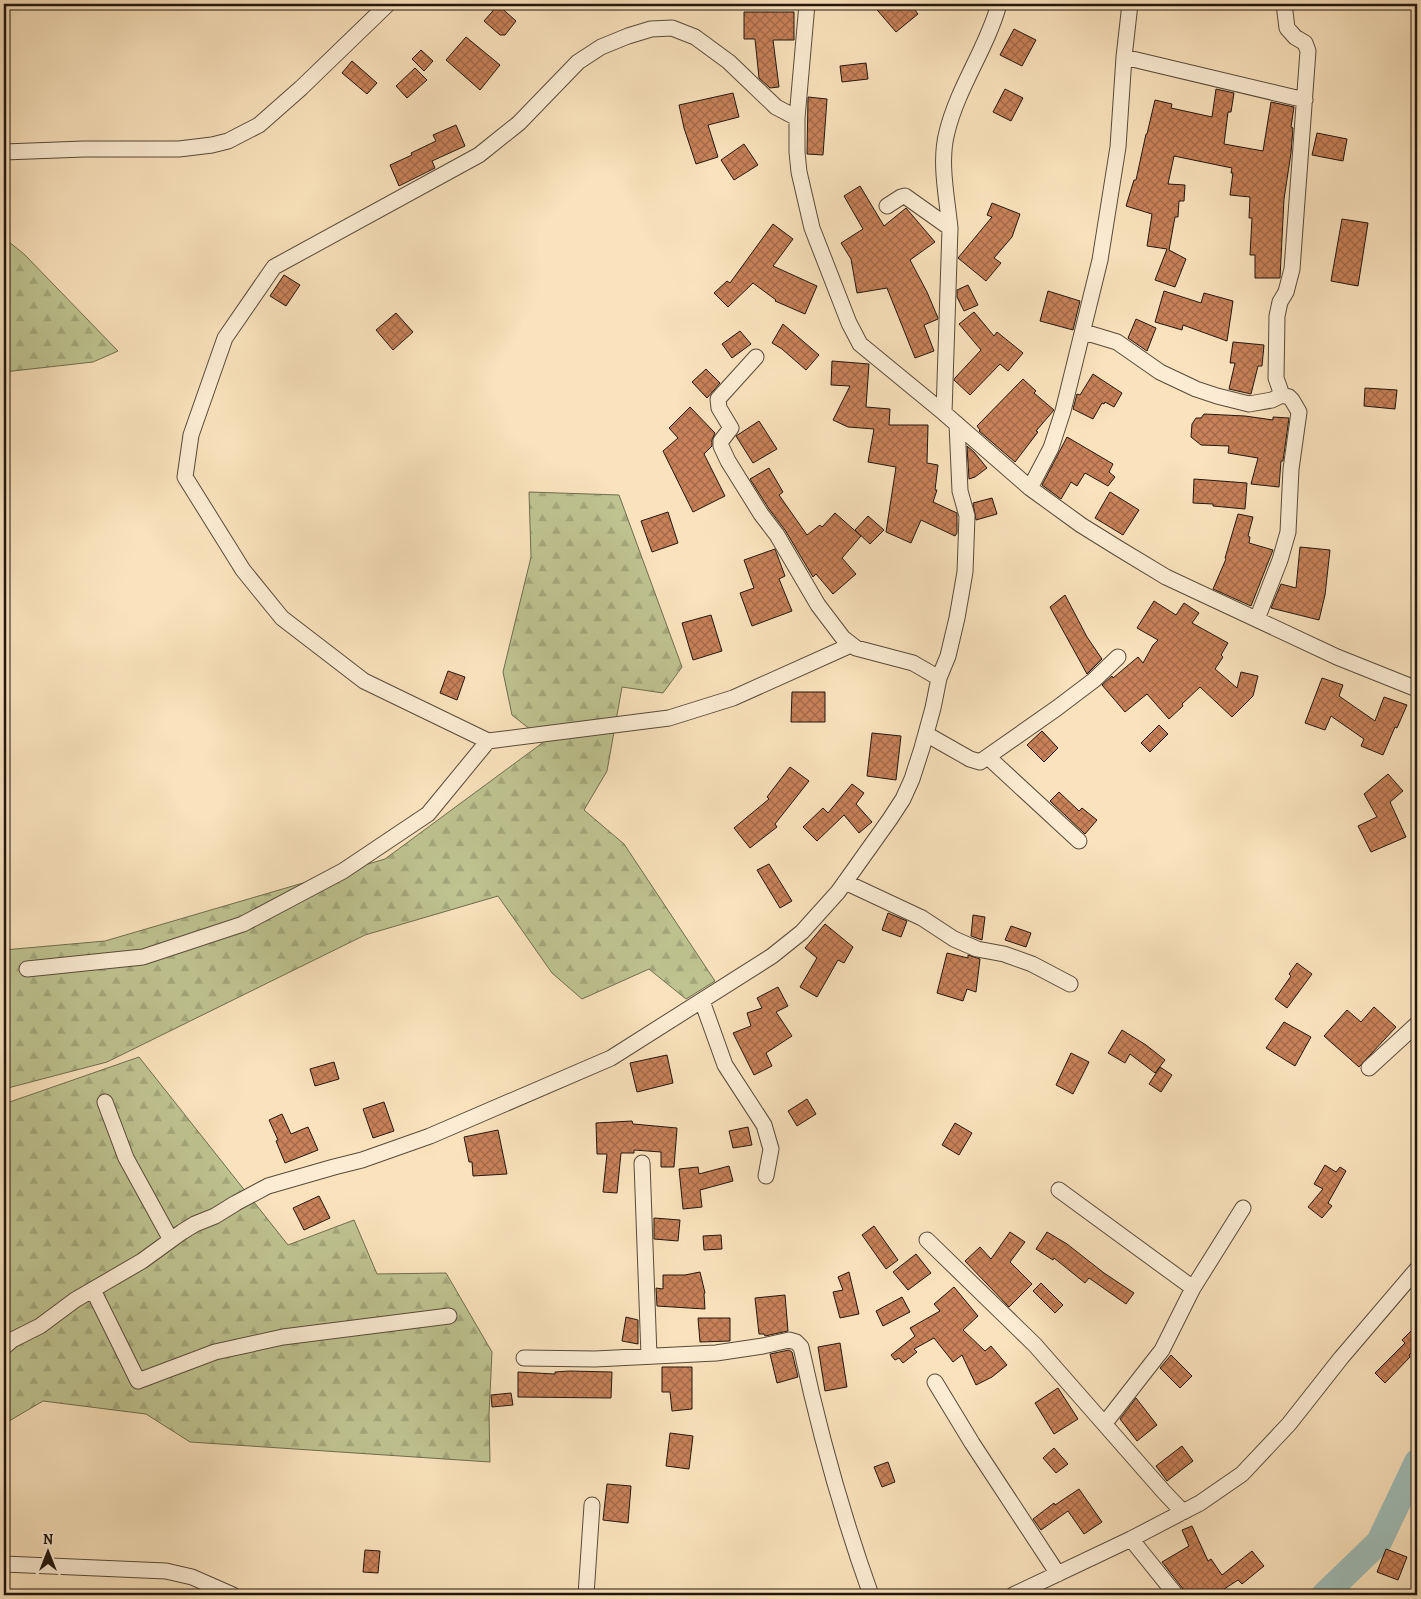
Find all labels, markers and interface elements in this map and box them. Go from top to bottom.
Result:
north arrow [22,1526,72,1576]
text: N [43,1530,53,1549]

